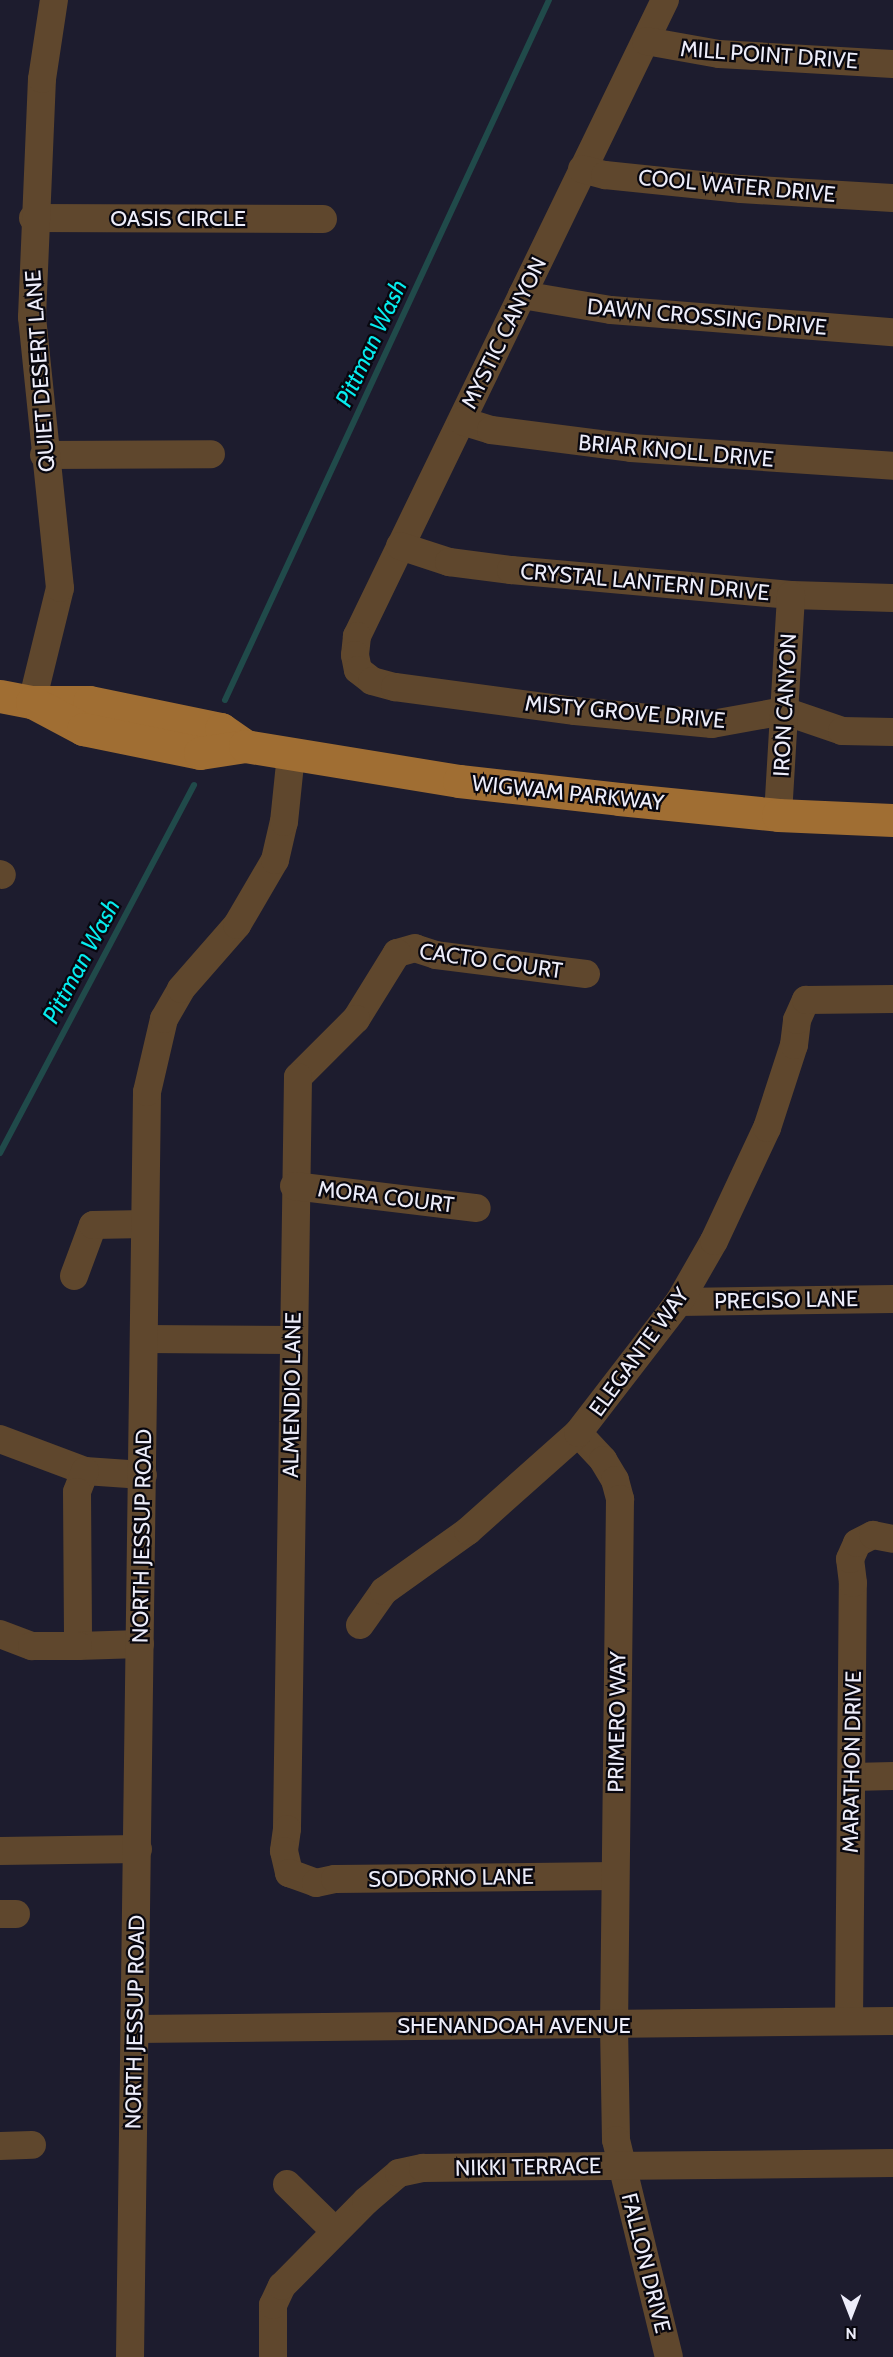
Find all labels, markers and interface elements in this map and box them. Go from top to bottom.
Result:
street label: MILL POINT DRIVE [679,36,859,74]
street label: COOL WATER DRIVE [637,164,837,208]
street label: OASIS CIRCLE [110,206,246,232]
street label: MYSTIC CANYON [456,253,552,413]
street label: QUIET DESERT LANE [20,269,60,473]
water label: Pittman Wash [329,275,413,411]
street label: DAWN CROSSING DRIVE [586,293,828,341]
street label: BRIAR KNOLL DRIVE [577,429,775,473]
street label: CRYSTAL LANTERN DRIVE [519,558,771,606]
street label: IRON CANYON [768,633,802,777]
street label: MISTY GROVE DRIVE [524,690,726,734]
street label: WIGWAM PARKWAY [471,770,665,816]
water label: Pittman Wash [36,894,126,1028]
street label: CACTO COURT [418,938,564,984]
street label: MORA COURT [316,1176,456,1218]
street label: ELEGANTE WAY [584,1283,694,1421]
street label: PRECISO LANE [714,1286,858,1314]
street label: ALMENDIO LANE [277,1312,307,1478]
street label: NORTH JESSUP ROAD [127,1429,157,1643]
street label: PRIMERO WAY [603,1651,631,1793]
street label: MARATHON DRIVE [837,1671,867,1853]
street label: SODORNO LANE [368,1863,534,1893]
street label: NORTH JESSUP ROAD [120,1915,150,2129]
street label: SHENANDOAH AVENUE [397,2013,631,2039]
street label: NIKKI TERRACE [455,2153,601,2181]
street label: FALLON DRIVE [616,2190,676,2336]
north arrow [821,2285,881,2345]
text: N [845,2324,857,2343]

